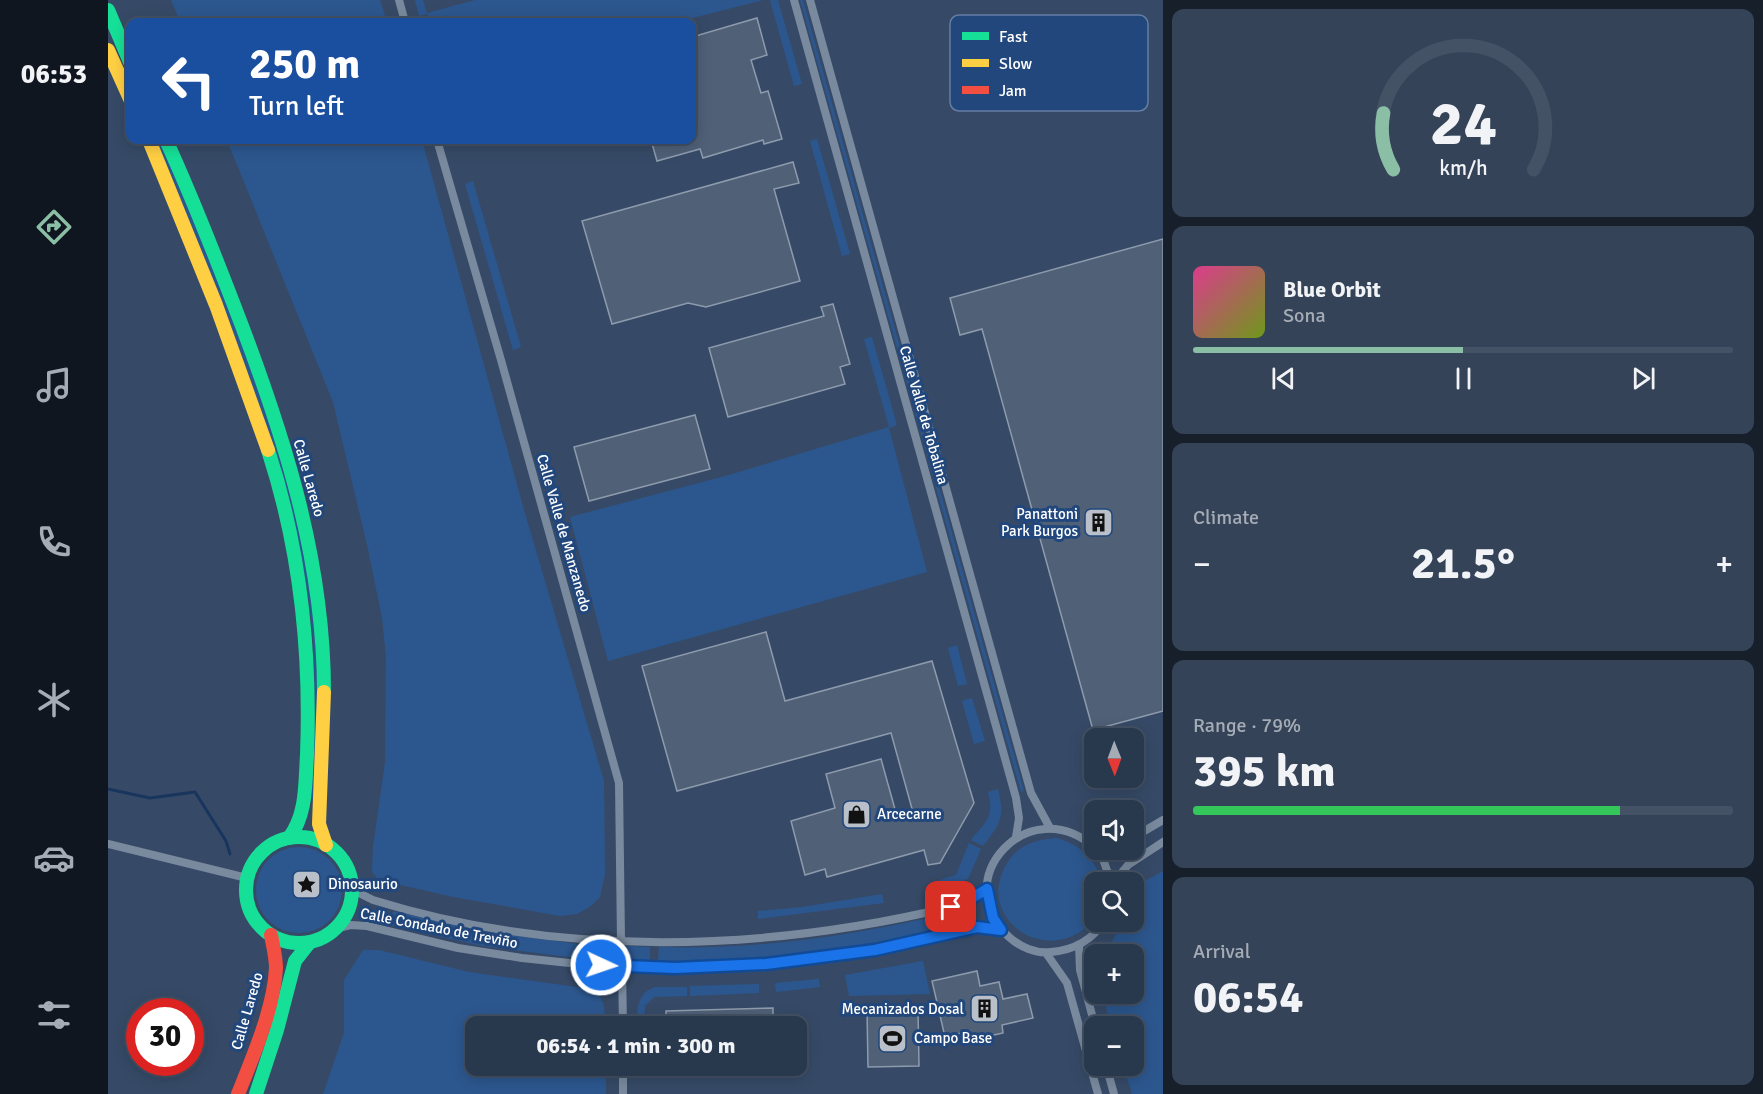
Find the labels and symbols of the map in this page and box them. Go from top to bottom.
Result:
legend [950,15,1148,111]
text: Fast [999,27,1028,47]
text: Slow [999,54,1033,74]
text: Jam [999,81,1027,101]
street label: Calle Valle de Tobalina [896,344,952,486]
street label: Calle Laredo [289,437,329,519]
street label: Calle Valle de Manzanedo [533,452,595,614]
place label: Panattoni Park Burgos [1001,505,1078,540]
building icon: Panattoni Park Burgos [1083,507,1115,539]
north arrow [1084,728,1144,788]
shop icon: Arcecarne [840,798,872,830]
place label: Arcecarne [877,805,942,823]
place icon: Dinosaurio [291,868,323,900]
place label: Dinosaurio [328,875,398,893]
pin [925,881,976,932]
street label: Calle Condado de Treviño [359,904,519,952]
position arrow [569,933,633,997]
street label: Calle Laredo [227,970,267,1052]
building icon: Mecanizados Dosal [969,993,1001,1025]
speed limit sign: 30 [126,998,204,1076]
place label: Mecanizados Dosal [842,1000,964,1018]
sports icon: Campo Base [877,1022,909,1054]
place label: Campo Base [914,1029,992,1047]

